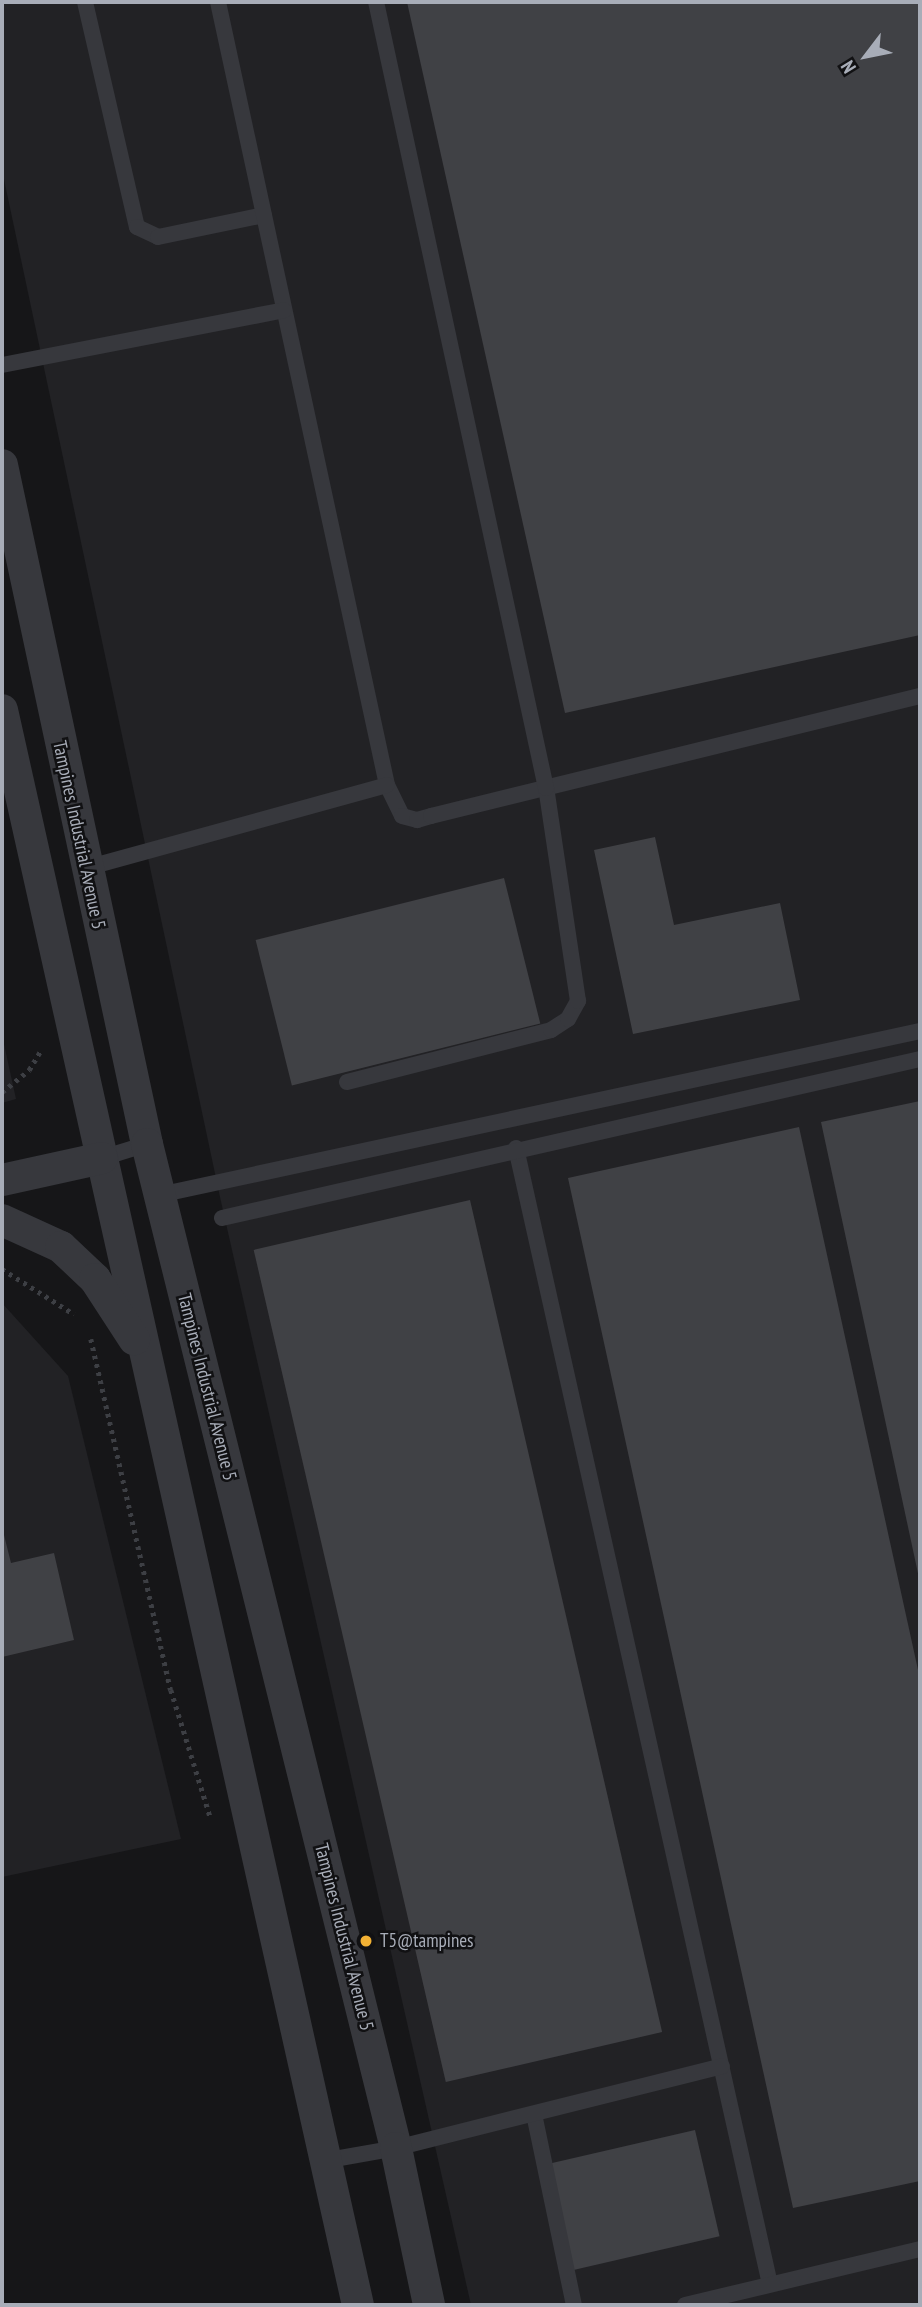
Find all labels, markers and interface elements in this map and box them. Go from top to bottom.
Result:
north arrow [831,21,901,91]
text: N [835,56,861,78]
street label: Tampines Industrial Avenue 5 [48,738,110,932]
street label: Tampines Industrial Avenue 5 [173,1291,241,1483]
street label: Tampines Industrial Avenue 5 [310,1841,378,2033]
place label: T5@tampines [380,1930,474,1952]
marker: T5@tampines [358,1933,374,1949]

